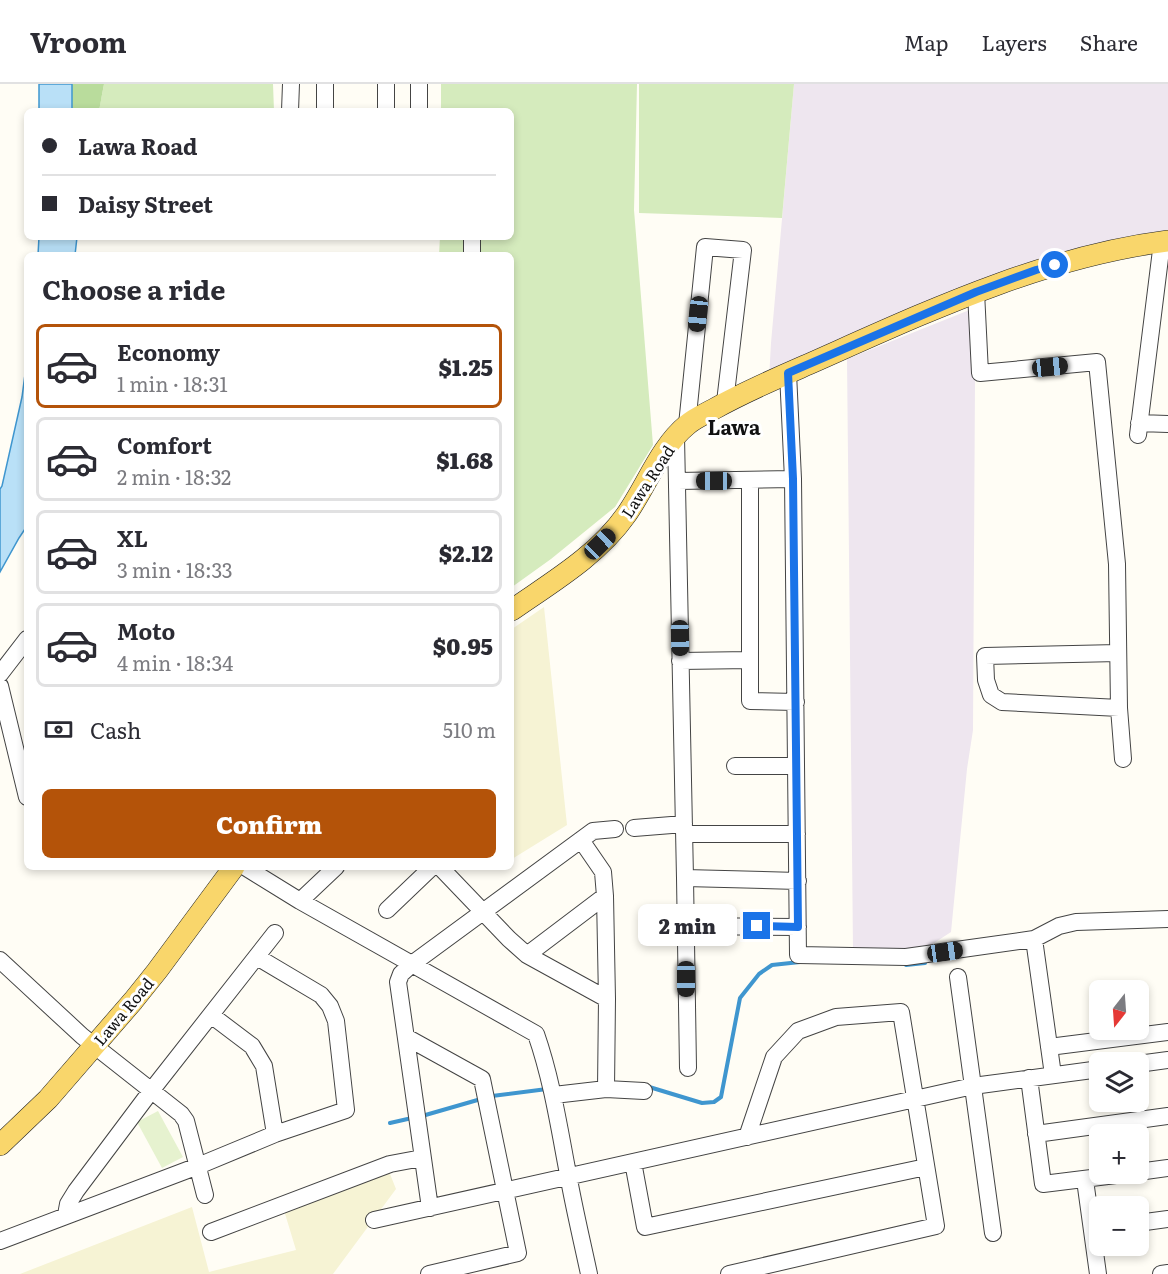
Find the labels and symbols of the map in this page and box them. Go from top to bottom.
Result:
route start [1041,251,1068,278]
car [687,295,709,333]
car [1031,356,1069,378]
district label: Lawa [708,411,761,441]
street label: Lawa Road [614,440,680,522]
car [696,472,732,490]
car [581,525,619,563]
car [671,620,689,656]
callout: 2 min [637,905,736,947]
route end [743,912,770,939]
car [926,941,964,963]
car [677,961,695,997]
street label: Lawa Road [87,972,159,1050]
north arrow [1089,980,1149,1040]

